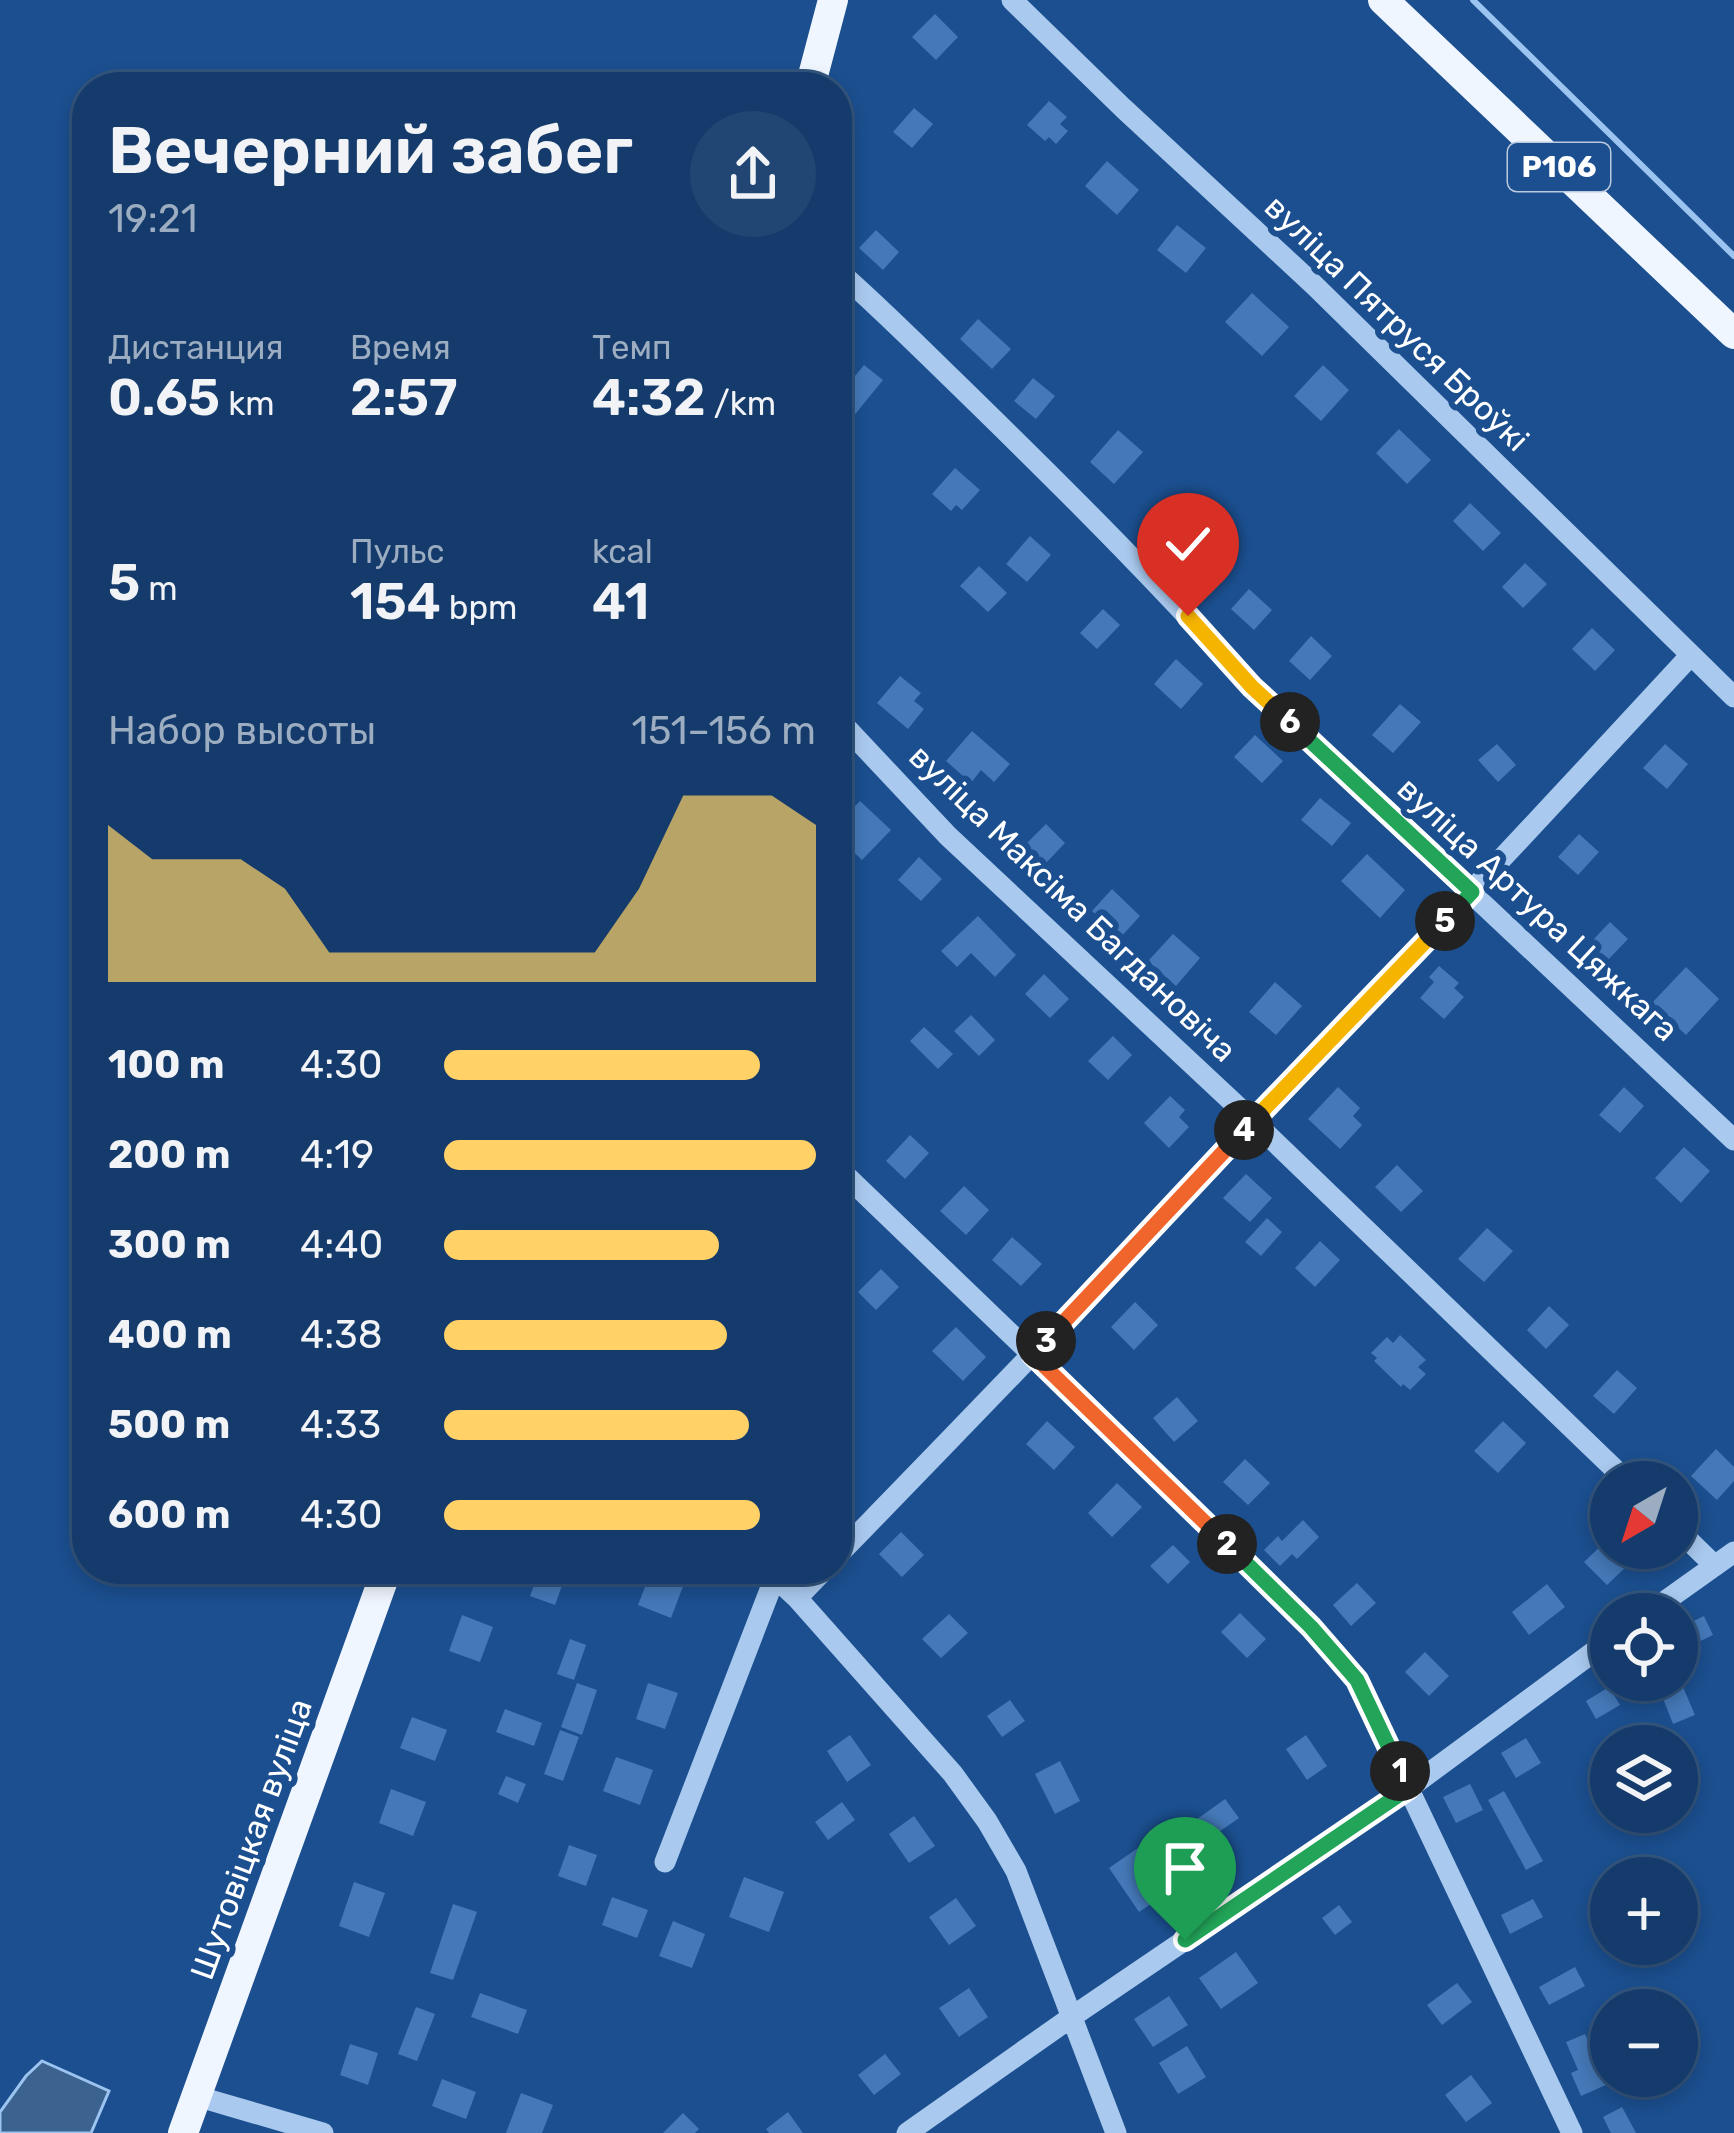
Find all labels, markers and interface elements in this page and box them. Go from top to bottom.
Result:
text: Вечерний забег [108,111,633,190]
button: share [690,111,816,237]
road number: Р106 [1508,143,1610,191]
street label: вуліца Пятруся Броўкі [1257,187,1537,459]
text: 19:21 [108,196,197,242]
text: Дистанция [108,328,283,367]
text: Время [350,328,451,367]
text: Темп [592,328,672,367]
text: 0.65 [108,367,220,428]
text: 2:57 [350,367,457,428]
text: 4:32 [592,367,706,428]
text: km [220,384,275,423]
text: /km [706,384,776,423]
pin [1137,493,1239,616]
icon: check [1155,511,1221,577]
text: Пульс [350,532,445,571]
text: kcal [592,532,653,571]
text: 5 [108,552,140,613]
text: m [140,569,178,608]
text: 154 [350,571,441,632]
text: 41 [592,571,649,632]
text: bpm [441,588,517,627]
pin: 6 [1260,692,1320,752]
text: 6 [1279,702,1301,741]
text: Набор высоты [108,708,376,754]
text: 151–156 m [631,708,816,754]
street label: вуліца Максіма Багдановіча [901,736,1245,1070]
street label: вуліца Артура Цяжкага [1390,769,1686,1049]
pin: 5 [1415,891,1475,951]
text: 5 [1434,901,1456,940]
text: 100 m [108,1042,224,1088]
text: 4:30 [300,1042,382,1088]
pin: 4 [1214,1100,1274,1160]
text: 4 [1233,1110,1255,1149]
text: 200 m [108,1132,230,1178]
text: 4:19 [300,1132,374,1178]
text: 300 m [108,1222,231,1268]
text: 4:40 [300,1222,383,1268]
pin: 3 [1016,1311,1076,1371]
text: 400 m [108,1312,232,1358]
text: 4:38 [300,1312,382,1358]
text: 3 [1035,1321,1057,1360]
text: 500 m [108,1402,230,1448]
text: 4:33 [300,1402,381,1448]
north arrow [1590,1461,1698,1569]
map controls [1590,1461,1698,2097]
text: 600 m [108,1492,230,1538]
text: 4:30 [300,1492,382,1538]
pin: 2 [1197,1514,1257,1574]
text: 2 [1216,1524,1238,1563]
button: locate [1590,1593,1698,1701]
street label: Шутовіцкая вуліца [182,1693,320,1985]
button: layers [1590,1725,1698,1833]
pin: 1 [1370,1741,1430,1801]
text: 1 [1392,1751,1408,1790]
pin [1134,1817,1236,1940]
icon: arrive [1152,1835,1218,1901]
button: + [1590,1857,1698,1965]
button: − [1590,1989,1698,2097]

